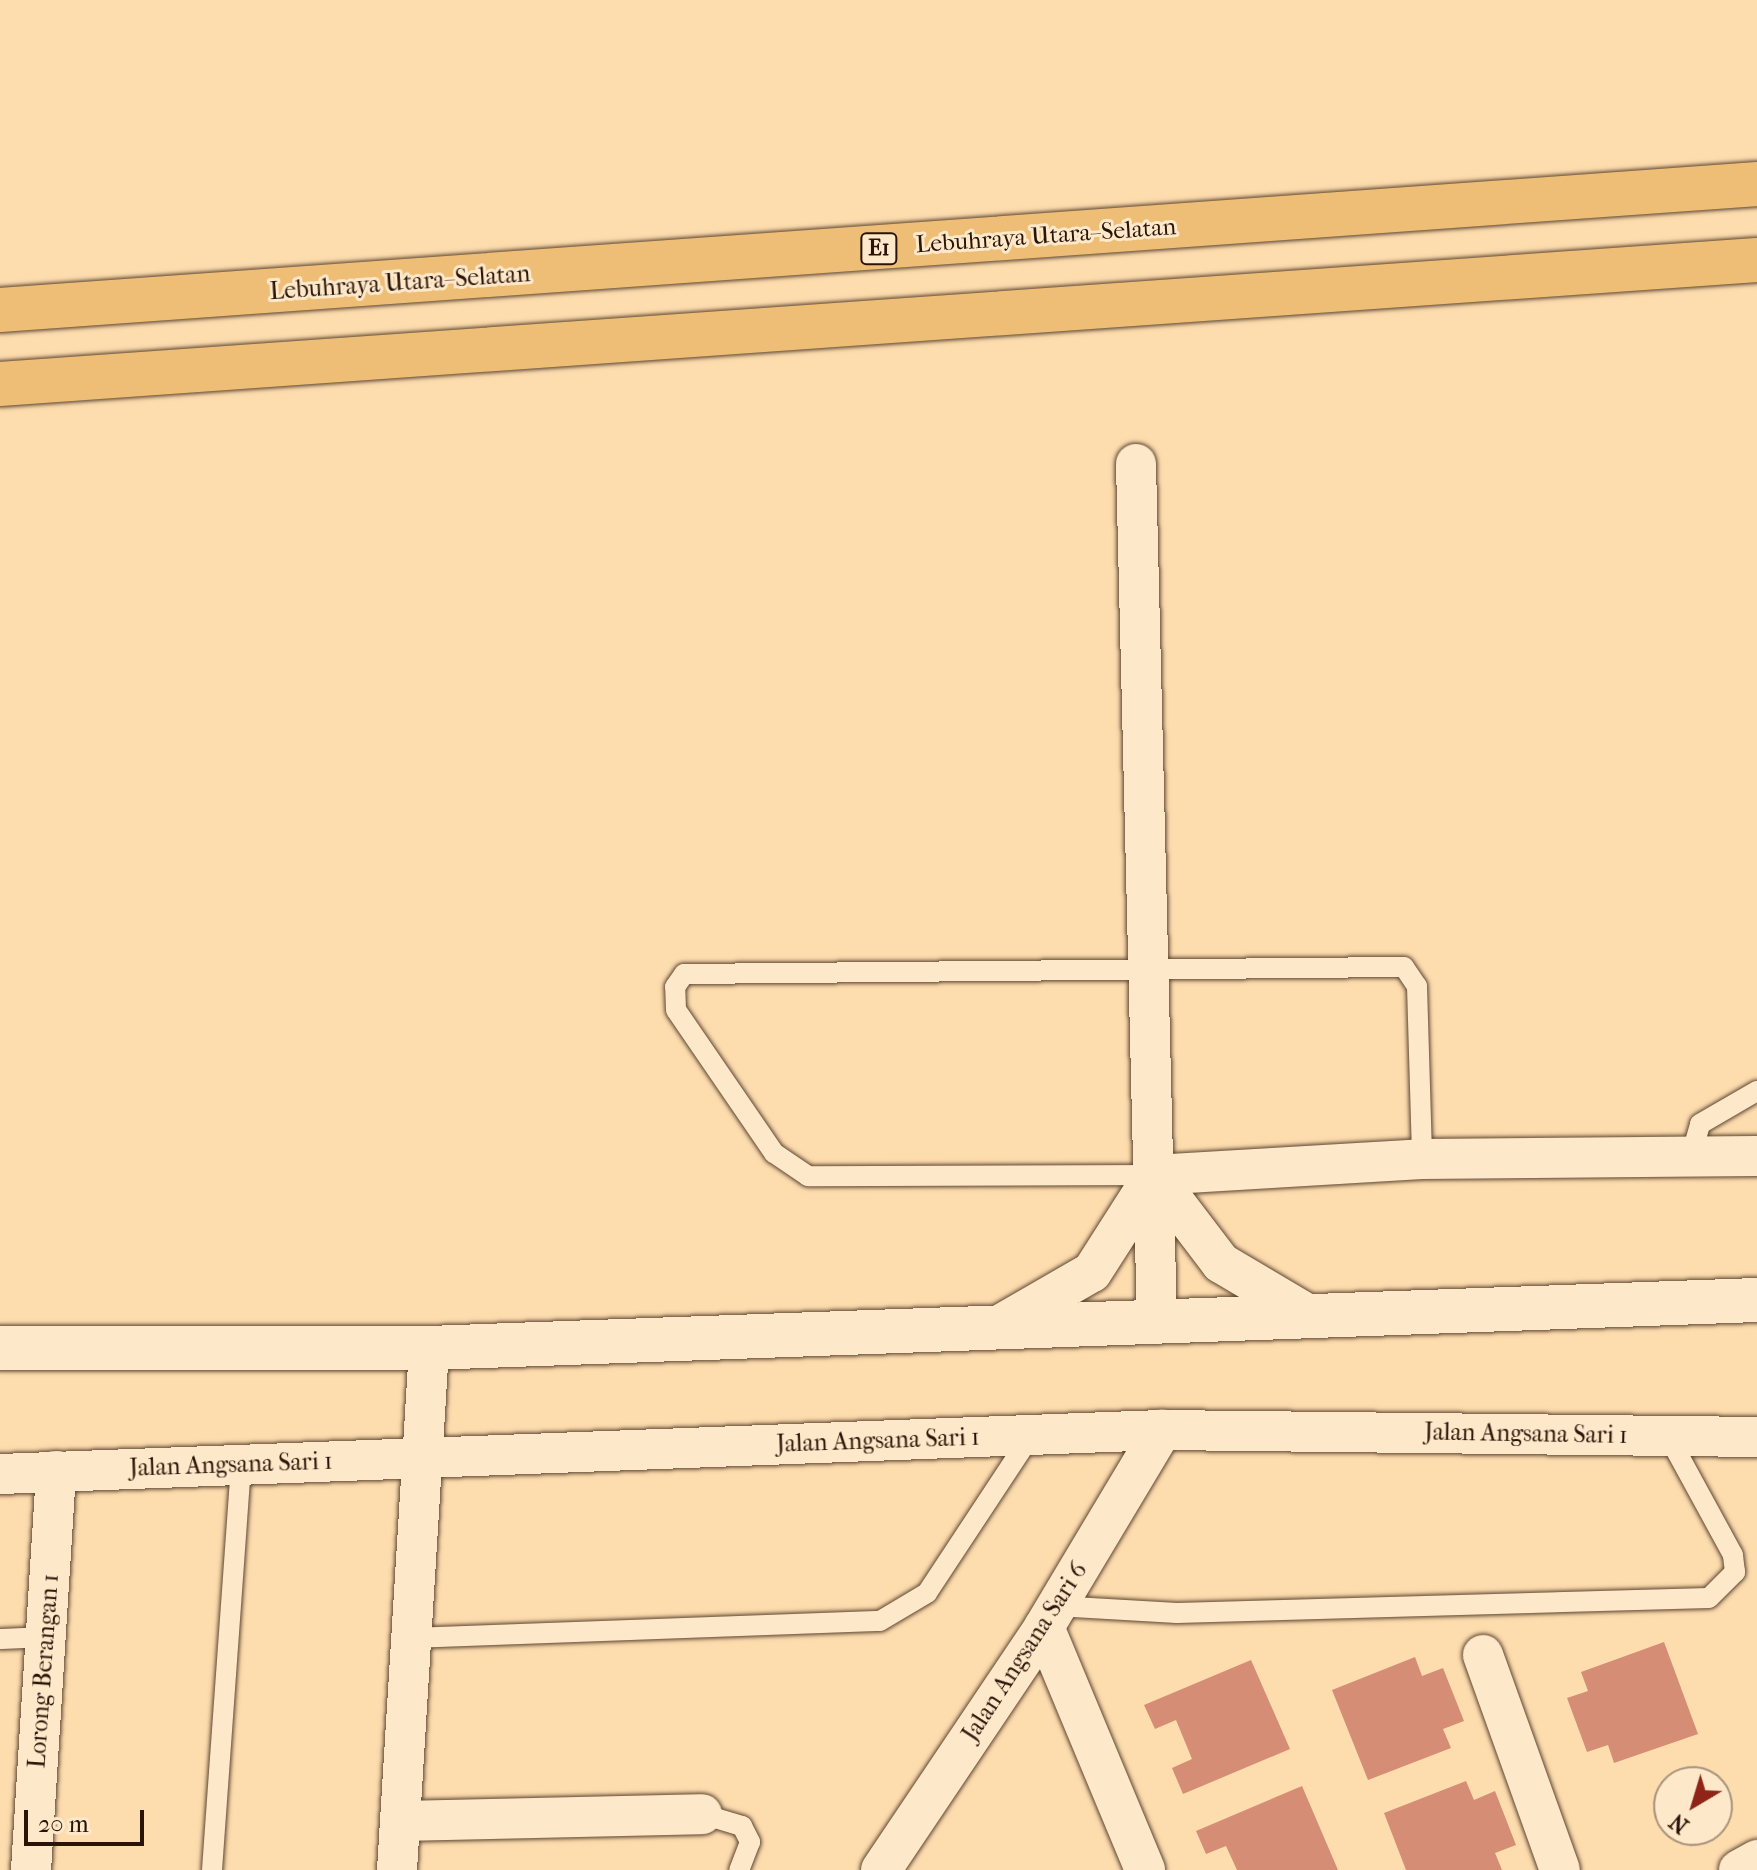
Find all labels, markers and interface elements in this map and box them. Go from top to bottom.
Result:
street label: Lebuhraya Utara–Selatan [915,213,1177,259]
road number: E1 [859,231,899,267]
street label: Lebuhraya Utara–Selatan [269,260,531,306]
street label: Jalan Angsana Sari 1 [1424,1418,1628,1450]
street label: Jalan Angsana Sari 1 [776,1423,980,1459]
street label: Jalan Angsana Sari 1 [129,1447,333,1483]
street label: Jalan Angsana Sari 6 [956,1557,1094,1747]
street label: Lorong Berangan 1 [23,1573,65,1769]
north arrow [1653,1766,1733,1846]
scale bar [28,1794,148,1844]
text: N [1665,1808,1694,1839]
text: 20 m [38,1810,89,1838]

